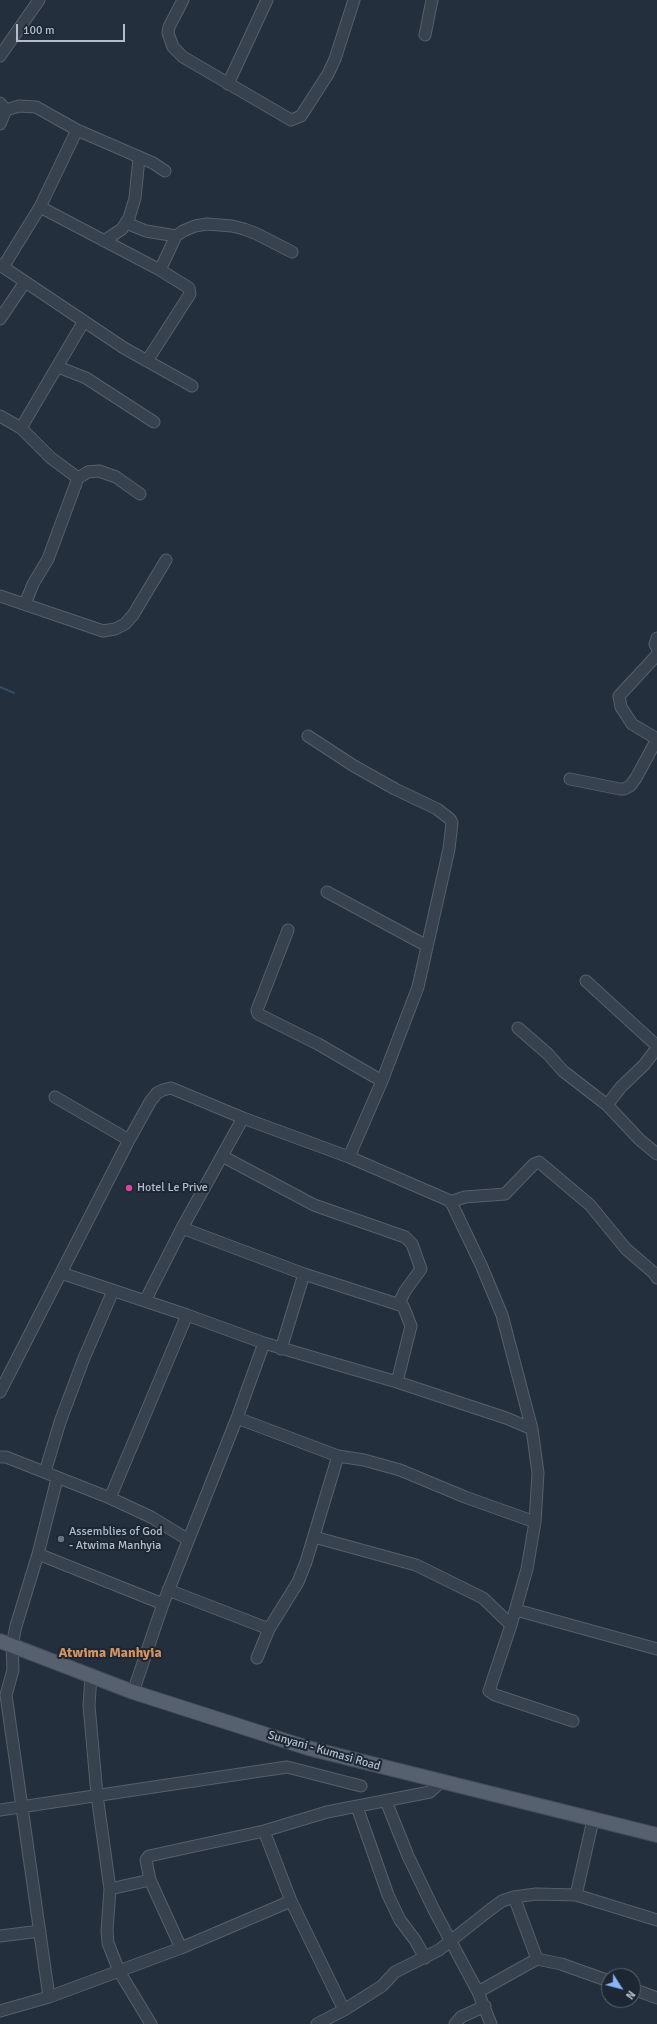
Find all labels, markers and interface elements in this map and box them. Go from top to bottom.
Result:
scale bar [18,16,127,42]
text: 100 m [23,23,55,38]
place label: Hotel Le Prive [137,1181,208,1195]
marker: Hotel Le Prive [124,1183,134,1193]
place label: Assemblies of God - Atwima Manhyia [69,1525,162,1553]
marker: Assemblies of God - Atwima Manhyia [56,1534,66,1544]
district label: Atwima Manhyia [58,1645,162,1661]
street label: Sunyani - Kumasi Road [266,1728,382,1774]
north arrow [601,1968,641,2008]
text: N [623,1988,638,2002]

